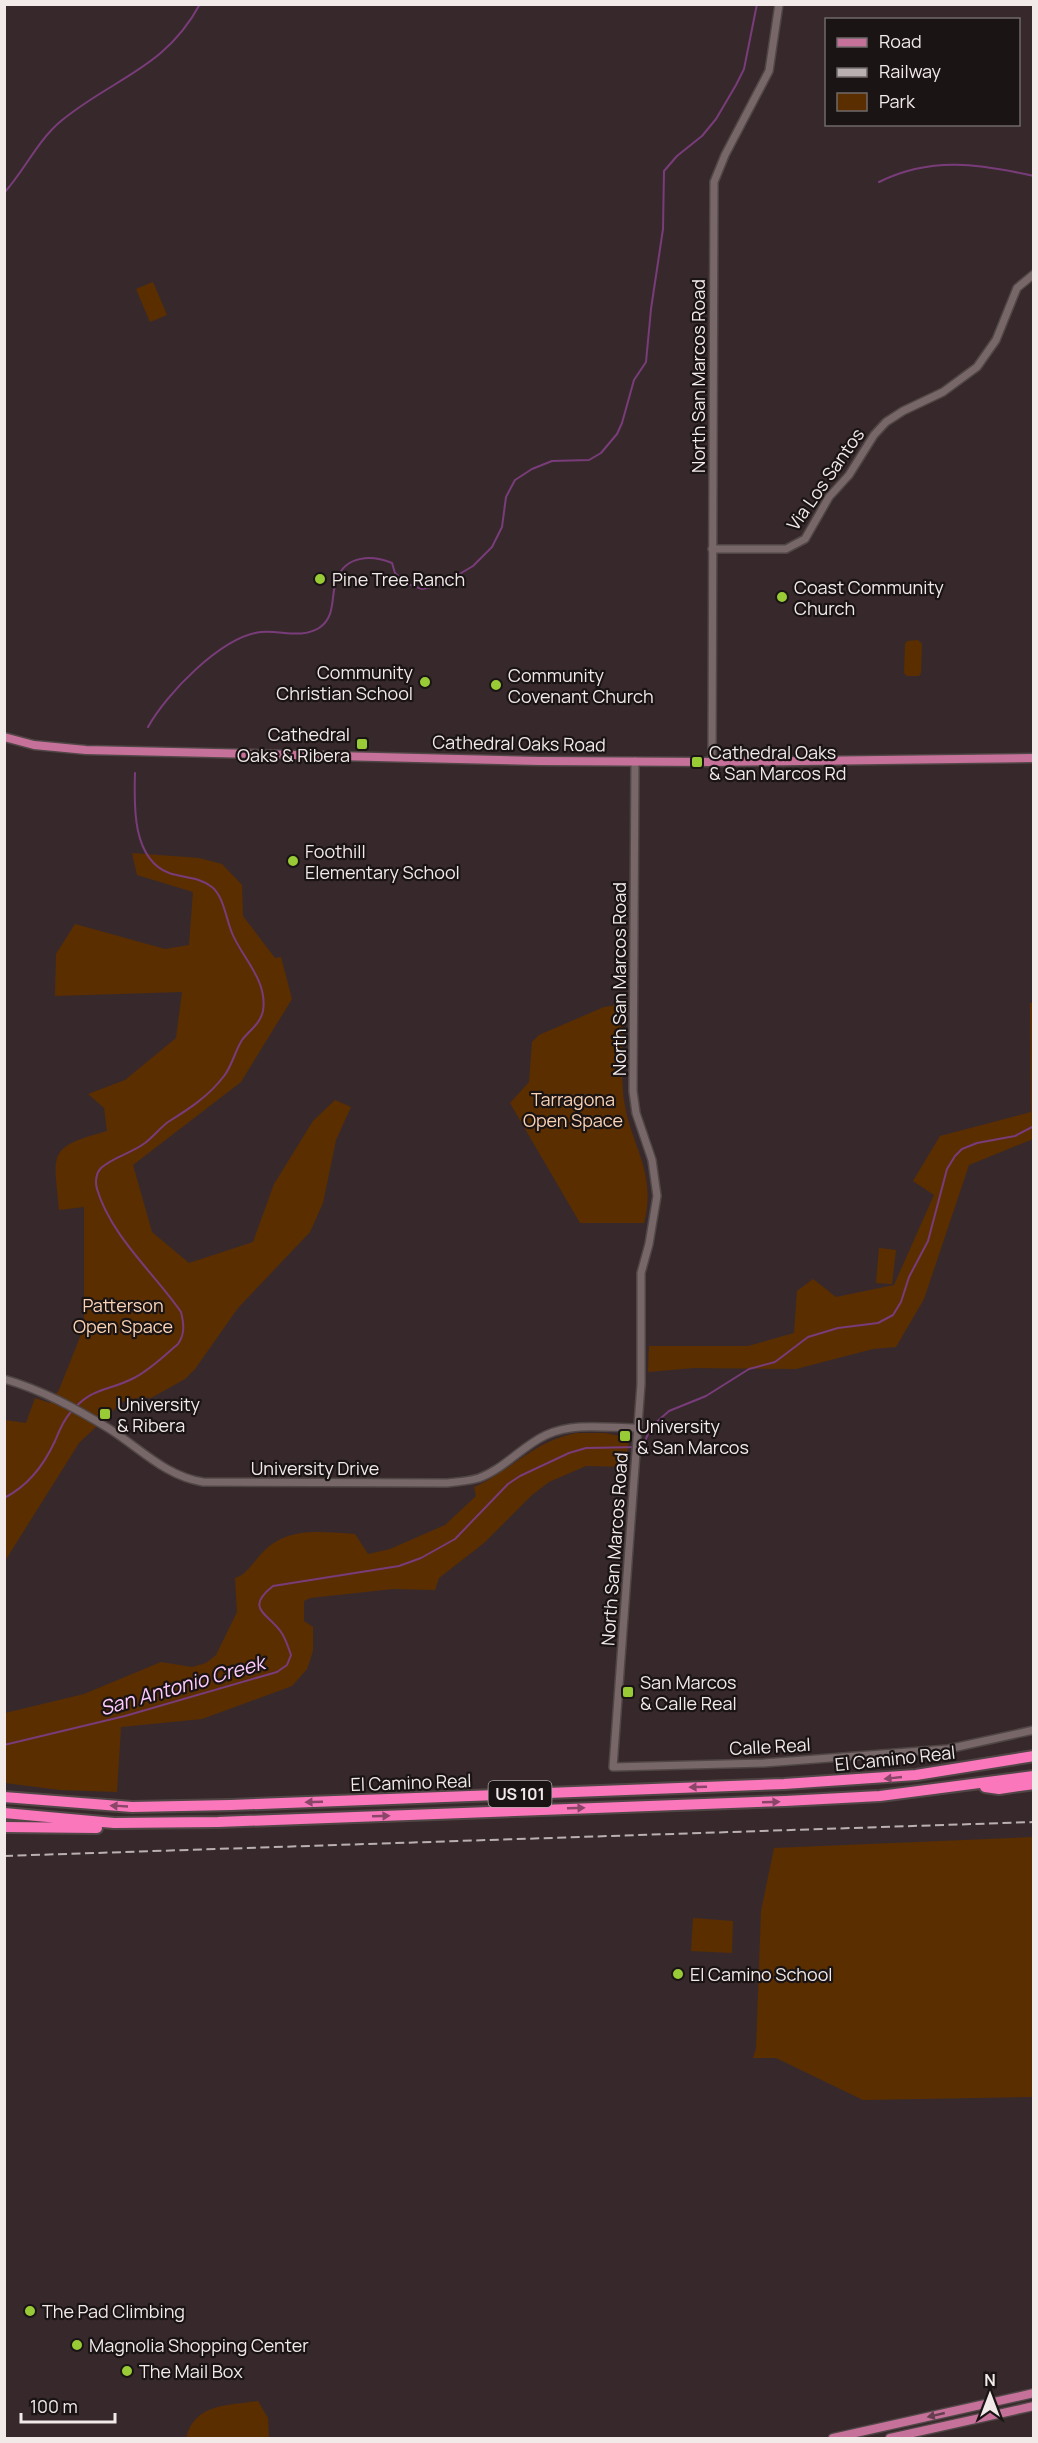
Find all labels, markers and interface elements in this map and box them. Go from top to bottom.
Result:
legend [825,18,1020,126]
text: Road [879,29,922,53]
text: Railway [879,59,941,83]
text: Park [879,89,916,113]
street label: North San Marcos Road [686,279,710,473]
street label: Via Los Santos [781,423,869,535]
place label: Pine Tree Ranch [332,567,465,591]
marker: Pine Tree Ranch [313,572,327,586]
place label: Coast Community Church [794,575,944,620]
marker: Coast Community Church [775,590,789,604]
place label: Community Christian School [276,660,414,705]
place label: Community Covenant Church [508,663,654,708]
marker: Community Christian School [418,675,432,689]
marker: Community Covenant Church [489,678,503,692]
place label: Cathedral Oaks & Ribera [237,722,350,767]
street label: Cathedral Oaks Road [432,729,606,757]
marker: Cathedral Oaks & Ribera [355,737,369,751]
place label: Cathedral Oaks & San Marcos Rd [709,740,846,785]
marker: Cathedral Oaks & San Marcos Rd [690,755,704,769]
place label: Foothill Elementary School [305,839,460,884]
marker: Foothill Elementary School [286,854,300,868]
street label: North San Marcos Road [607,882,631,1076]
park label: Tarragona Open Space [523,1087,623,1132]
park label: Patterson Open Space [73,1293,173,1338]
place label: University & Ribera [117,1392,201,1437]
marker: University & Ribera [98,1407,112,1421]
place label: University & San Marcos [637,1414,749,1459]
marker: University & San Marcos [618,1429,632,1443]
street label: North San Marcos Road [595,1452,633,1646]
street label: University Drive [251,1456,379,1480]
water label: San Antonio Creek [96,1648,271,1721]
place label: San Marcos & Calle Real [640,1670,737,1715]
marker: San Marcos & Calle Real [621,1685,635,1699]
street label: Calle Real [729,1732,811,1760]
street label: El Camino Real [833,1740,957,1776]
street label: El Camino Real [350,1768,472,1796]
one-way arrow [883,1773,902,1782]
road number: US 101 [488,1781,552,1807]
one-way arrow [689,1783,708,1792]
one-way arrow [761,1797,780,1807]
one-way arrow [305,1798,324,1807]
one-way arrow [110,1801,129,1811]
one-way arrow [567,1804,586,1813]
one-way arrow [372,1811,391,1820]
place label: El Camino School [690,1962,833,1986]
marker: El Camino School [671,1967,685,1981]
place label: The Pad Climbing [42,2299,185,2323]
marker: The Pad Climbing [23,2304,37,2318]
place label: Magnolia Shopping Center [89,2333,309,2357]
marker: Magnolia Shopping Center [70,2338,84,2352]
place label: The Mail Box [139,2359,243,2383]
marker: The Mail Box [120,2364,134,2378]
north arrow [960,2365,1020,2425]
text: N [984,2369,996,2391]
scale bar [21,2386,116,2424]
text: 100 m [30,2394,78,2418]
one-way arrow [926,2411,945,2421]

